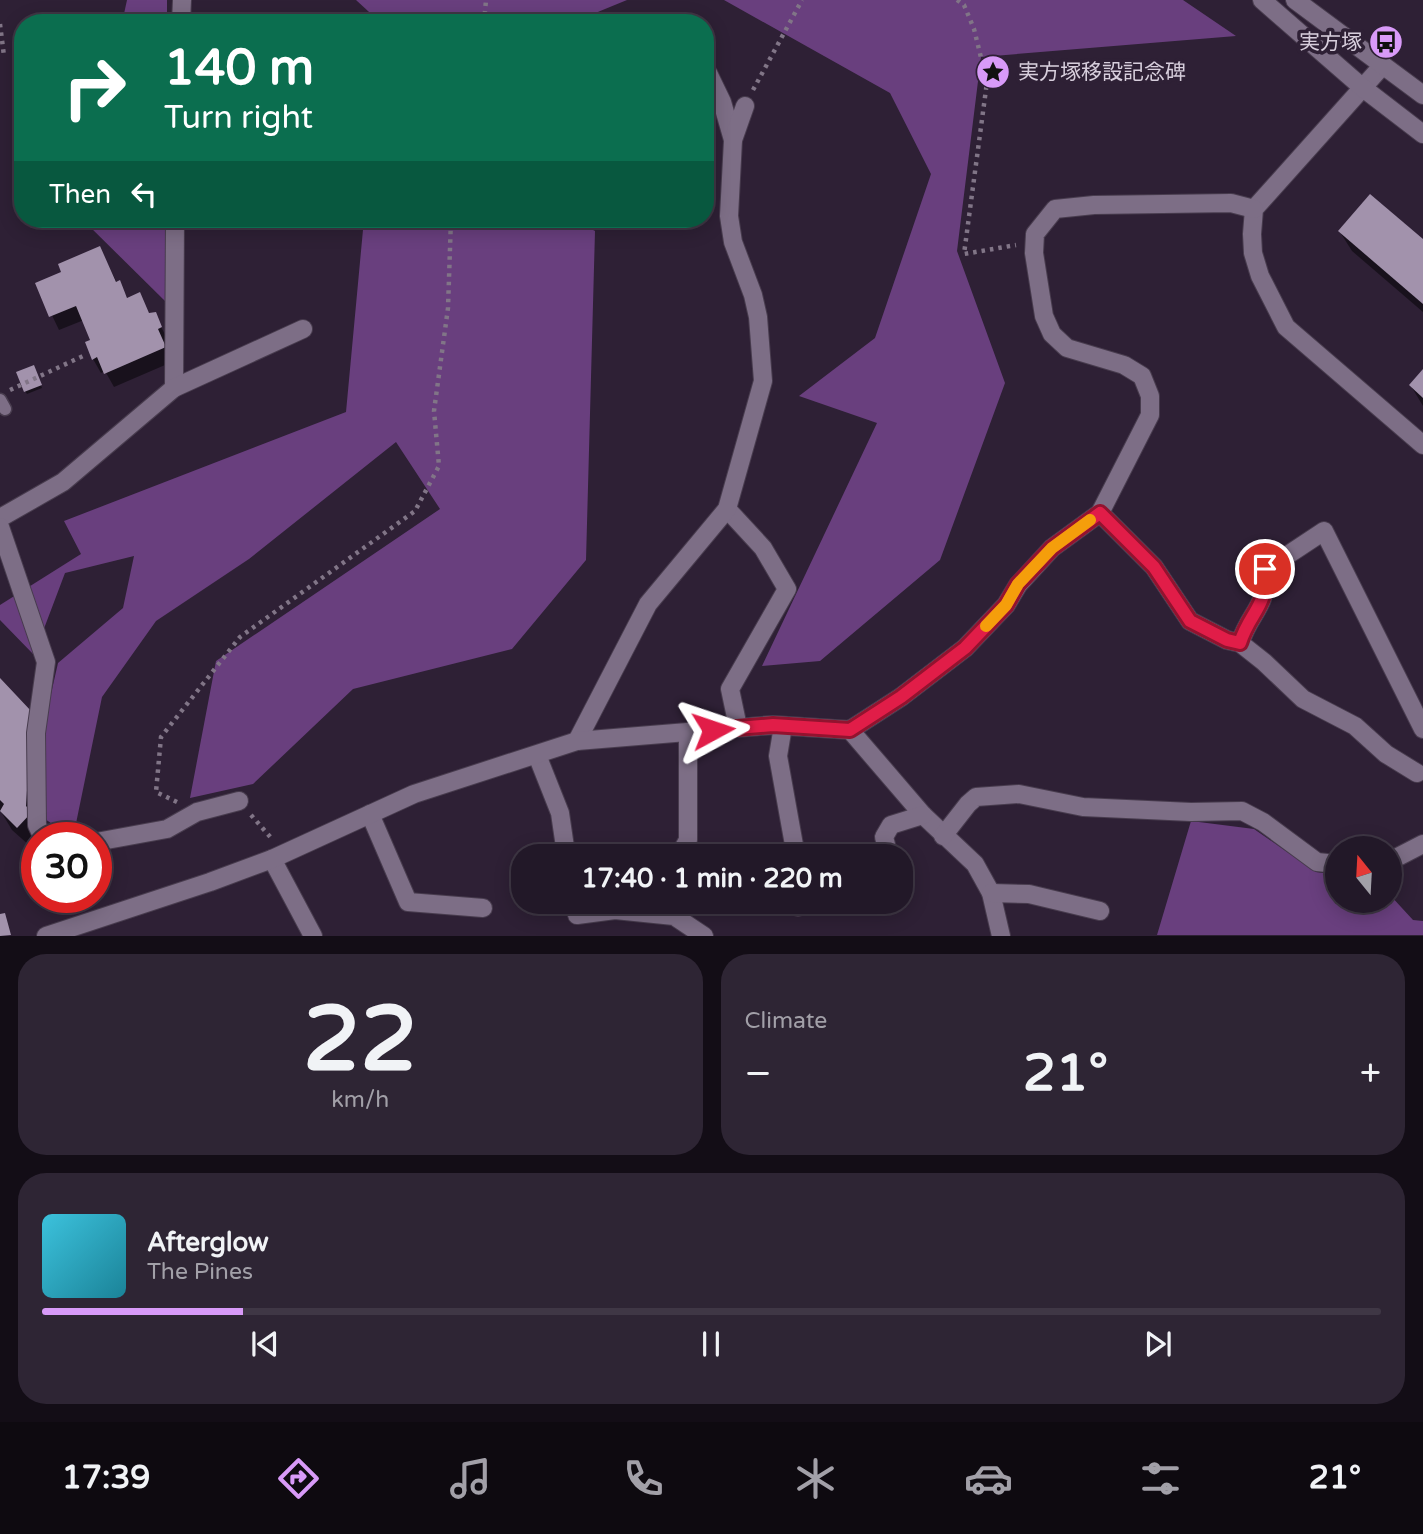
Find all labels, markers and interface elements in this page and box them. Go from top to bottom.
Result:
bus stop icon: 実方塚 [1367,23,1405,61]
place label: 実方塚 [1299,30,1362,55]
text: 140 m [164,39,314,98]
icon: right [49,42,140,133]
place icon: 実方塚移設記念碑 [974,53,1012,91]
place label: 実方塚移設記念碑 [1018,60,1186,85]
text: Turn right [164,99,313,137]
icon: left [125,175,163,213]
text: Then [49,179,111,210]
pin [1235,539,1295,599]
icon: arrive [1246,550,1284,588]
position arrow [676,693,750,767]
speed limit sign: 30 [21,822,112,913]
north arrow [1325,836,1402,914]
map controls [1325,836,1402,913]
text: 17:40 · 1 min · 220 m [581,863,843,894]
text: 22 [303,985,417,1095]
text: Climate [745,1007,827,1035]
text: 21° [1023,1042,1108,1105]
text: − [745,1051,772,1097]
text: + [1360,1051,1381,1097]
text: km/h [331,1086,389,1114]
text: Afterglow [147,1227,269,1258]
text: The Pines [147,1258,253,1286]
icon: previous [246,1325,284,1363]
icon: pause [692,1325,730,1363]
icon: next [1139,1325,1177,1363]
icon: directions [274,1454,323,1503]
icon: music [446,1454,495,1503]
icon: phone [619,1454,668,1503]
icon: climate [791,1454,840,1503]
icon: car [964,1454,1013,1503]
icon: filters [1136,1454,1185,1503]
text: 17:39 [62,1459,150,1497]
text: 21° [1309,1459,1361,1497]

